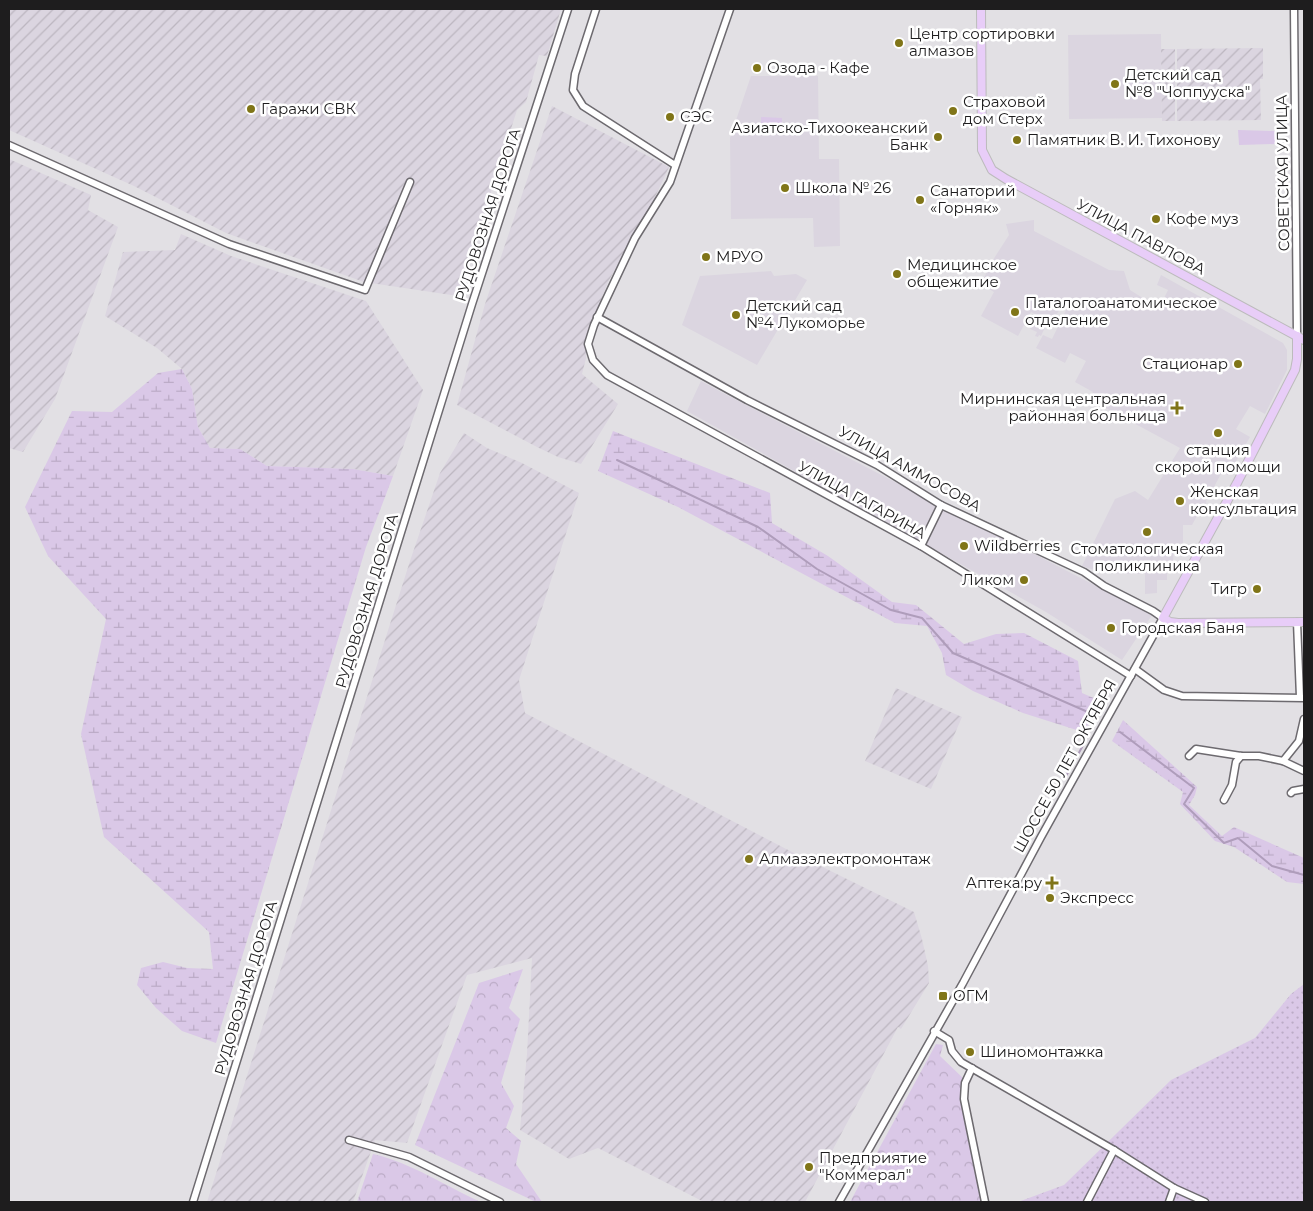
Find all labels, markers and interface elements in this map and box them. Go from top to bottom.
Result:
place label: Центр сортировки алмазов [909,24,1055,60]
marker: Центр сортировки алмазов [893,37,905,49]
place label: Озода - Кафе [767,58,869,77]
marker: Озода - Кафе [751,62,763,74]
place label: Детский сад №8 "Чоппууска" [1125,65,1250,101]
marker: Детский сад №8 "Чоппууска" [1109,78,1121,90]
place label: Страховой дом Стерх [963,92,1046,128]
street label: СОВЕТСКАЯ УЛИЦА [1272,94,1293,252]
place label: Гаражи СВК [261,99,356,118]
marker: Гаражи СВК [245,103,257,115]
marker: Страховой дом Стерх [947,105,959,117]
place label: СЭС [680,107,712,126]
marker: СЭС [664,111,676,123]
place label: Азиатско-Тихоокеанский Банк [731,118,928,154]
street label: РУДОВОЗНАЯ ДОРОГА [450,126,525,304]
place label: Памятник В. И. Тихонову [1027,130,1221,149]
marker: Азиатско-Тихоокеанский Банк [932,131,944,143]
marker: Памятник В. И. Тихонову [1011,134,1023,146]
place label: Школа № 26 [795,178,891,197]
place label: Санаторий «Горняк» [930,181,1015,217]
marker: Школа № 26 [779,182,791,194]
marker: Санаторий «Горняк» [914,194,926,206]
street label: УЛИЦА ПАВЛОВА [1074,195,1209,279]
place label: Кофе муз [1166,209,1239,228]
marker: Кофе муз [1150,213,1162,225]
place label: МРУО [716,247,763,266]
marker: МРУО [700,251,712,263]
place label: Медицинское общежитие [907,255,1017,291]
marker: Медицинское общежитие [891,268,903,280]
place label: Паталогоанатомическое отделение [1025,293,1217,329]
place label: Детский сад №4 Лукоморье [746,296,865,332]
marker: Паталогоанатомическое отделение [1009,306,1021,318]
marker: Детский сад №4 Лукоморье [730,309,742,321]
place label: Стационар [1142,354,1228,373]
marker: Стационар [1232,358,1244,370]
place label: Мирнинская центральная районная больница [960,389,1166,425]
marker: Мирнинская центральная районная больница [1170,401,1184,415]
street label: УЛИЦА АММОСОВА [836,422,985,516]
marker: станция скорой помощи [1212,427,1224,439]
place label: станция скорой помощи [1155,440,1281,476]
street label: УЛИЦА ГАГАРИНА [795,457,930,543]
place label: Женская консультация [1190,482,1297,518]
marker: Женская консультация [1174,495,1186,507]
street label: РУДОВОЗНАЯ ДОРОГА [331,511,402,690]
marker: Стоматологическая поликлиника [1141,526,1153,538]
place label: Wildberries [974,536,1060,555]
place label: Стоматологическая поликлиника [1070,539,1224,575]
marker: Wildberries [958,540,970,552]
place label: Ликом [962,570,1014,589]
marker: Ликом [1018,574,1030,586]
place label: Тигр [1211,579,1247,598]
marker: Тигр [1251,583,1263,595]
place label: Городская Баня [1121,618,1245,637]
marker: Городская Баня [1105,622,1117,634]
street label: ШОССЕ 50 ЛЕТ ОКТЯБРЯ [1009,676,1120,856]
place label: Алмазэлектромонтаж [759,849,931,868]
marker: Алмазэлектромонтаж [743,853,755,865]
place label: Аптека.ру [966,873,1043,892]
marker: Аптека.ру [1046,877,1058,889]
place label: Экспресс [1060,888,1134,907]
marker: Экспресс [1044,892,1056,904]
street label: РУДОВОЗНАЯ ДОРОГА [210,898,281,1077]
place label: ОГМ [953,986,989,1005]
marker: ОГМ [937,990,949,1002]
place label: Шиномонтажка [980,1042,1103,1061]
marker: Шиномонтажка [964,1046,976,1058]
place label: Предприятие "Коммерал" [819,1148,927,1184]
marker: Предприятие "Коммерал" [803,1161,815,1173]

